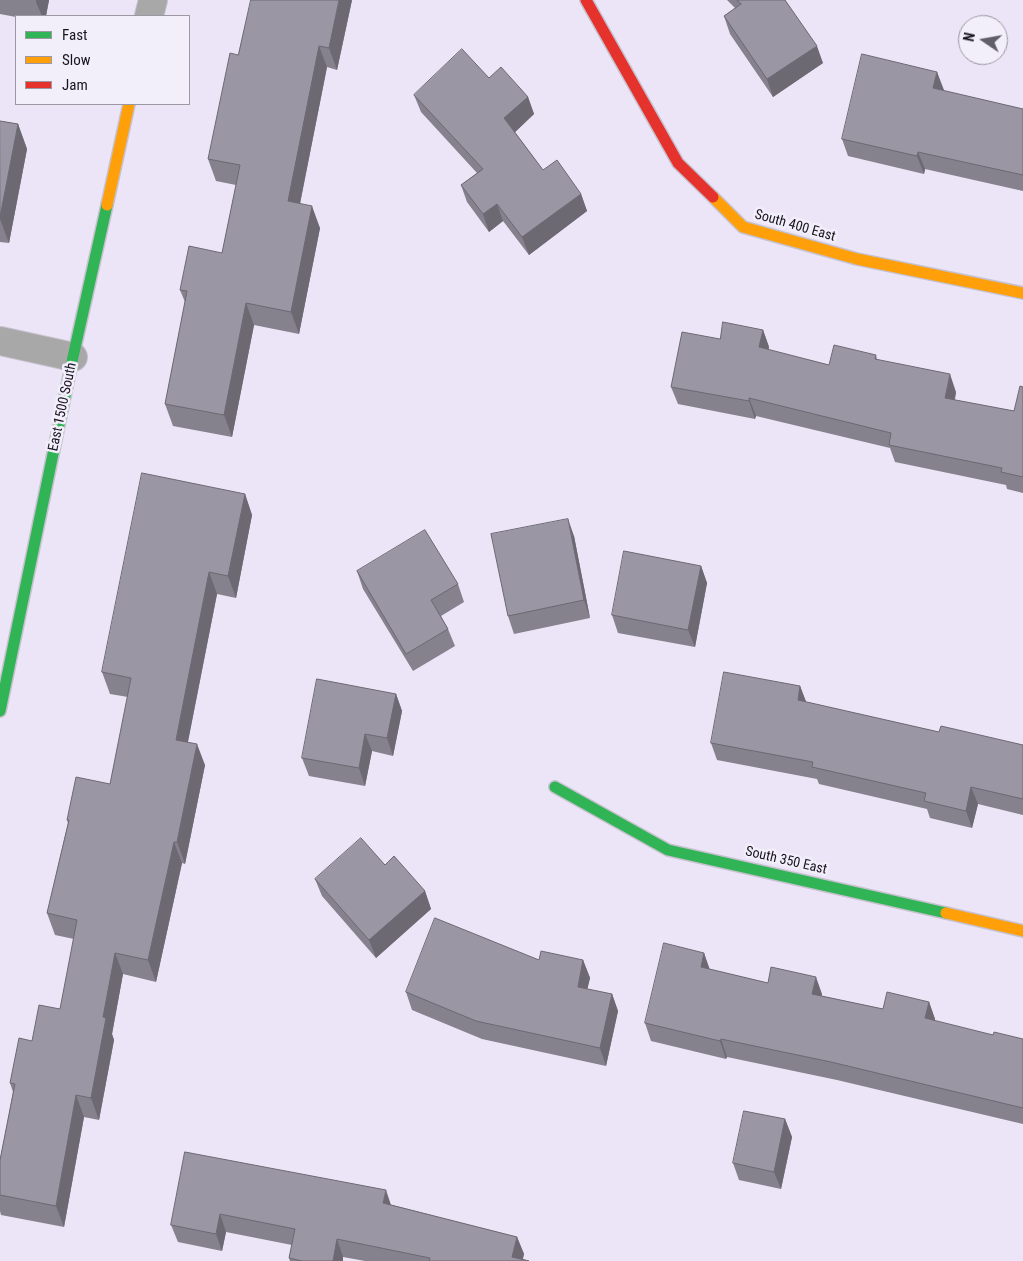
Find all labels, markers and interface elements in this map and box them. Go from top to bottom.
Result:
legend [15,15,190,105]
north arrow [958,15,1008,65]
text: Fast [62,26,87,44]
text: N [961,31,978,43]
text: Slow [62,51,91,69]
text: Jam [62,76,88,94]
street label: South 400 East [753,206,837,246]
street label: East 1500 South [45,361,81,453]
street label: South 350 East [744,843,828,879]

